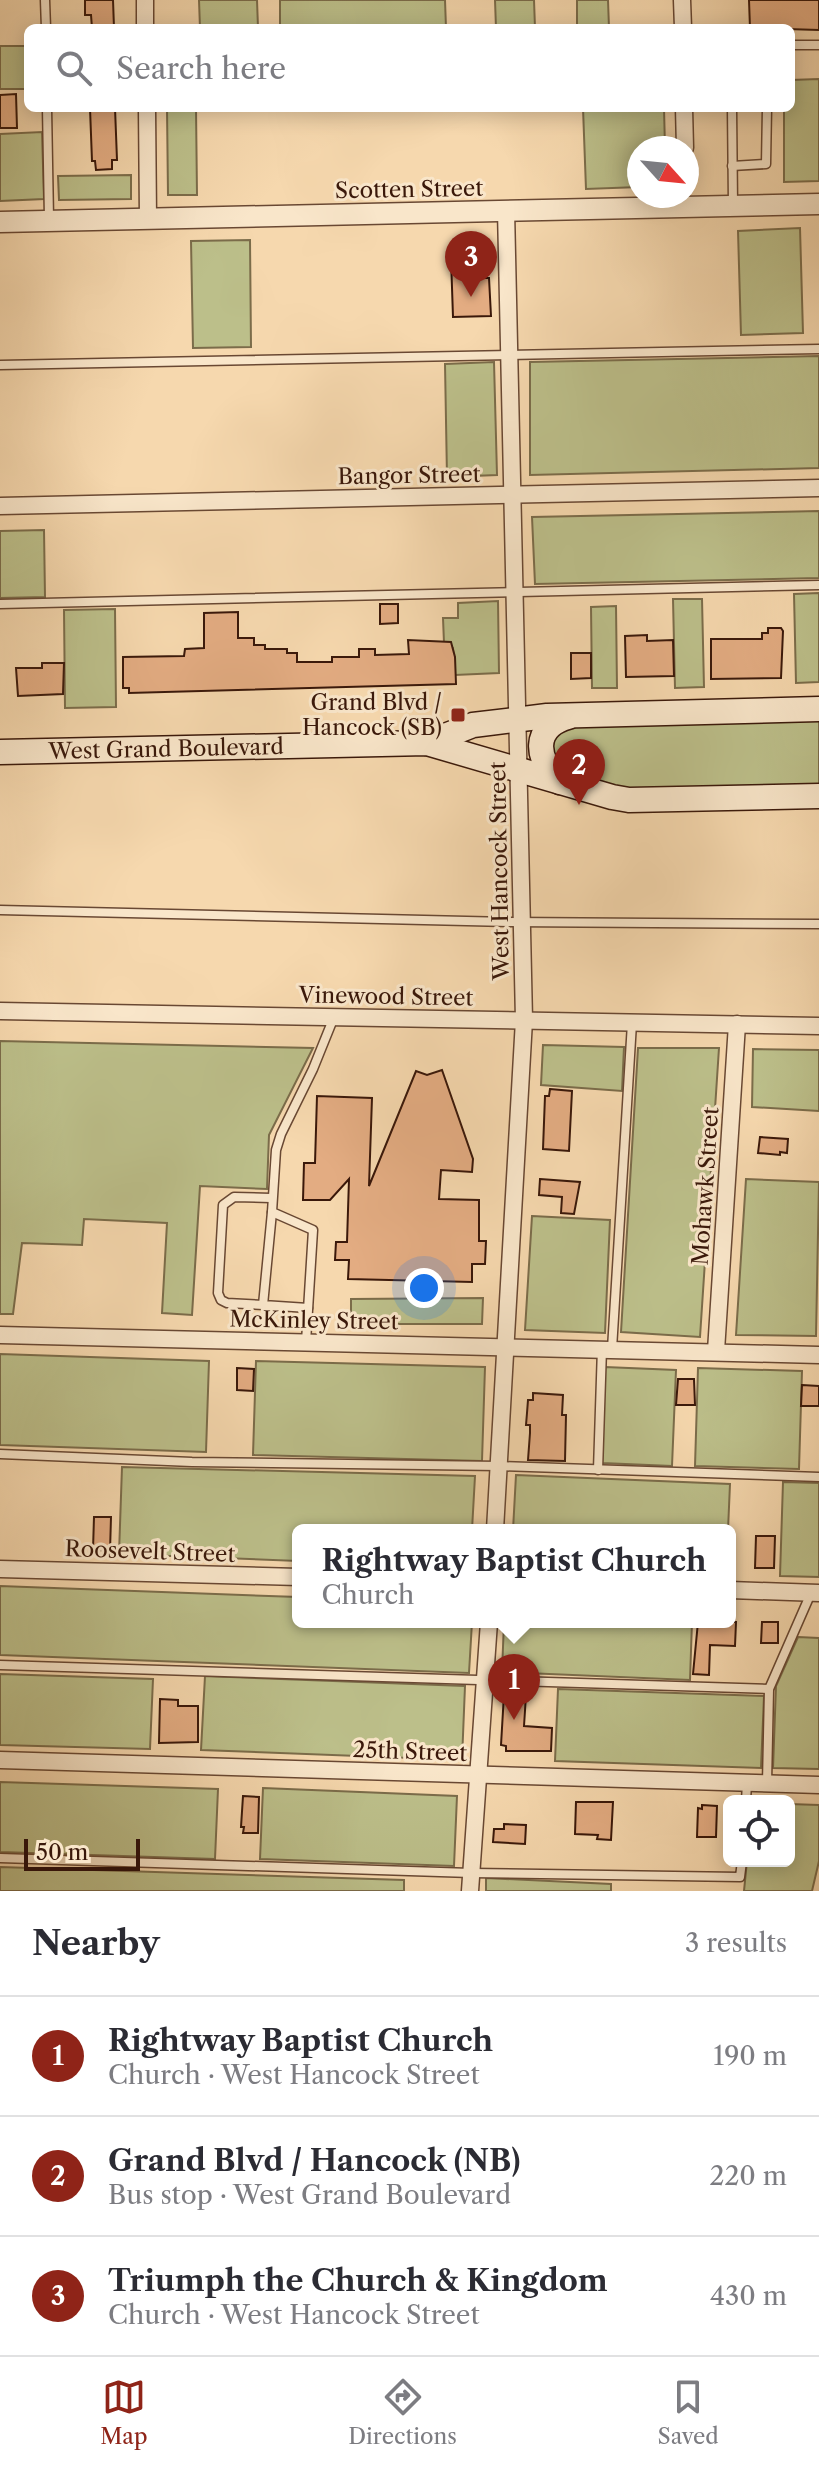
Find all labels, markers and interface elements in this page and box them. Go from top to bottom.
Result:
search box [24,24,795,112]
icon: search [52,46,96,90]
text: Search here [116,50,286,87]
north arrow [627,136,699,208]
street label: Scotten Street [335,175,483,204]
pin: 3 [445,231,497,297]
street label: Bangor Street [337,461,481,490]
place label: Grand Blvd / Hancock (SB) [302,689,442,741]
marker: Grand Blvd / Hancock (SB) [449,706,467,724]
street label: West Grand Boulevard [47,733,284,765]
pin: 2 [553,739,605,805]
street label: West Hancock Street [484,761,515,982]
street label: Vinewood Street [298,981,474,1012]
street label: Mohawk Street [687,1106,725,1266]
your location [404,1268,444,1308]
street label: McKinley Street [229,1306,399,1335]
popup [292,1524,736,1628]
street label: Roosevelt Street [64,1535,236,1568]
text: Rightway Baptist Church [321,1542,707,1579]
text: Church [321,1579,414,1611]
pin: 1 [488,1654,540,1720]
street label: 25th Street [352,1736,468,1767]
map controls [723,1795,795,1867]
button: locate [723,1795,795,1867]
scale bar [24,1835,140,1871]
text: 50 m [36,1839,88,1866]
text: Nearby [32,1922,160,1964]
text: 3 results [685,1927,787,1959]
text: Rightway Baptist Church [108,2022,493,2059]
text: 1 [52,2040,64,2072]
text: 190 m [713,2040,787,2072]
text: Church · West Hancock Street [108,2059,480,2091]
text: Grand Blvd / Hancock (NB) [108,2142,520,2179]
text: 2 [50,2160,66,2192]
text: 220 m [709,2160,787,2192]
text: Bus stop · West Grand Boulevard [108,2179,511,2211]
text: Triumph the Church & Kingdom [108,2262,608,2299]
text: 3 [51,2280,65,2312]
text: 430 m [710,2280,787,2312]
text: Church · West Hancock Street [108,2299,480,2331]
tab: Map [100,2375,148,2450]
tab: Directions [348,2375,457,2450]
tab: Saved [658,2375,719,2450]

